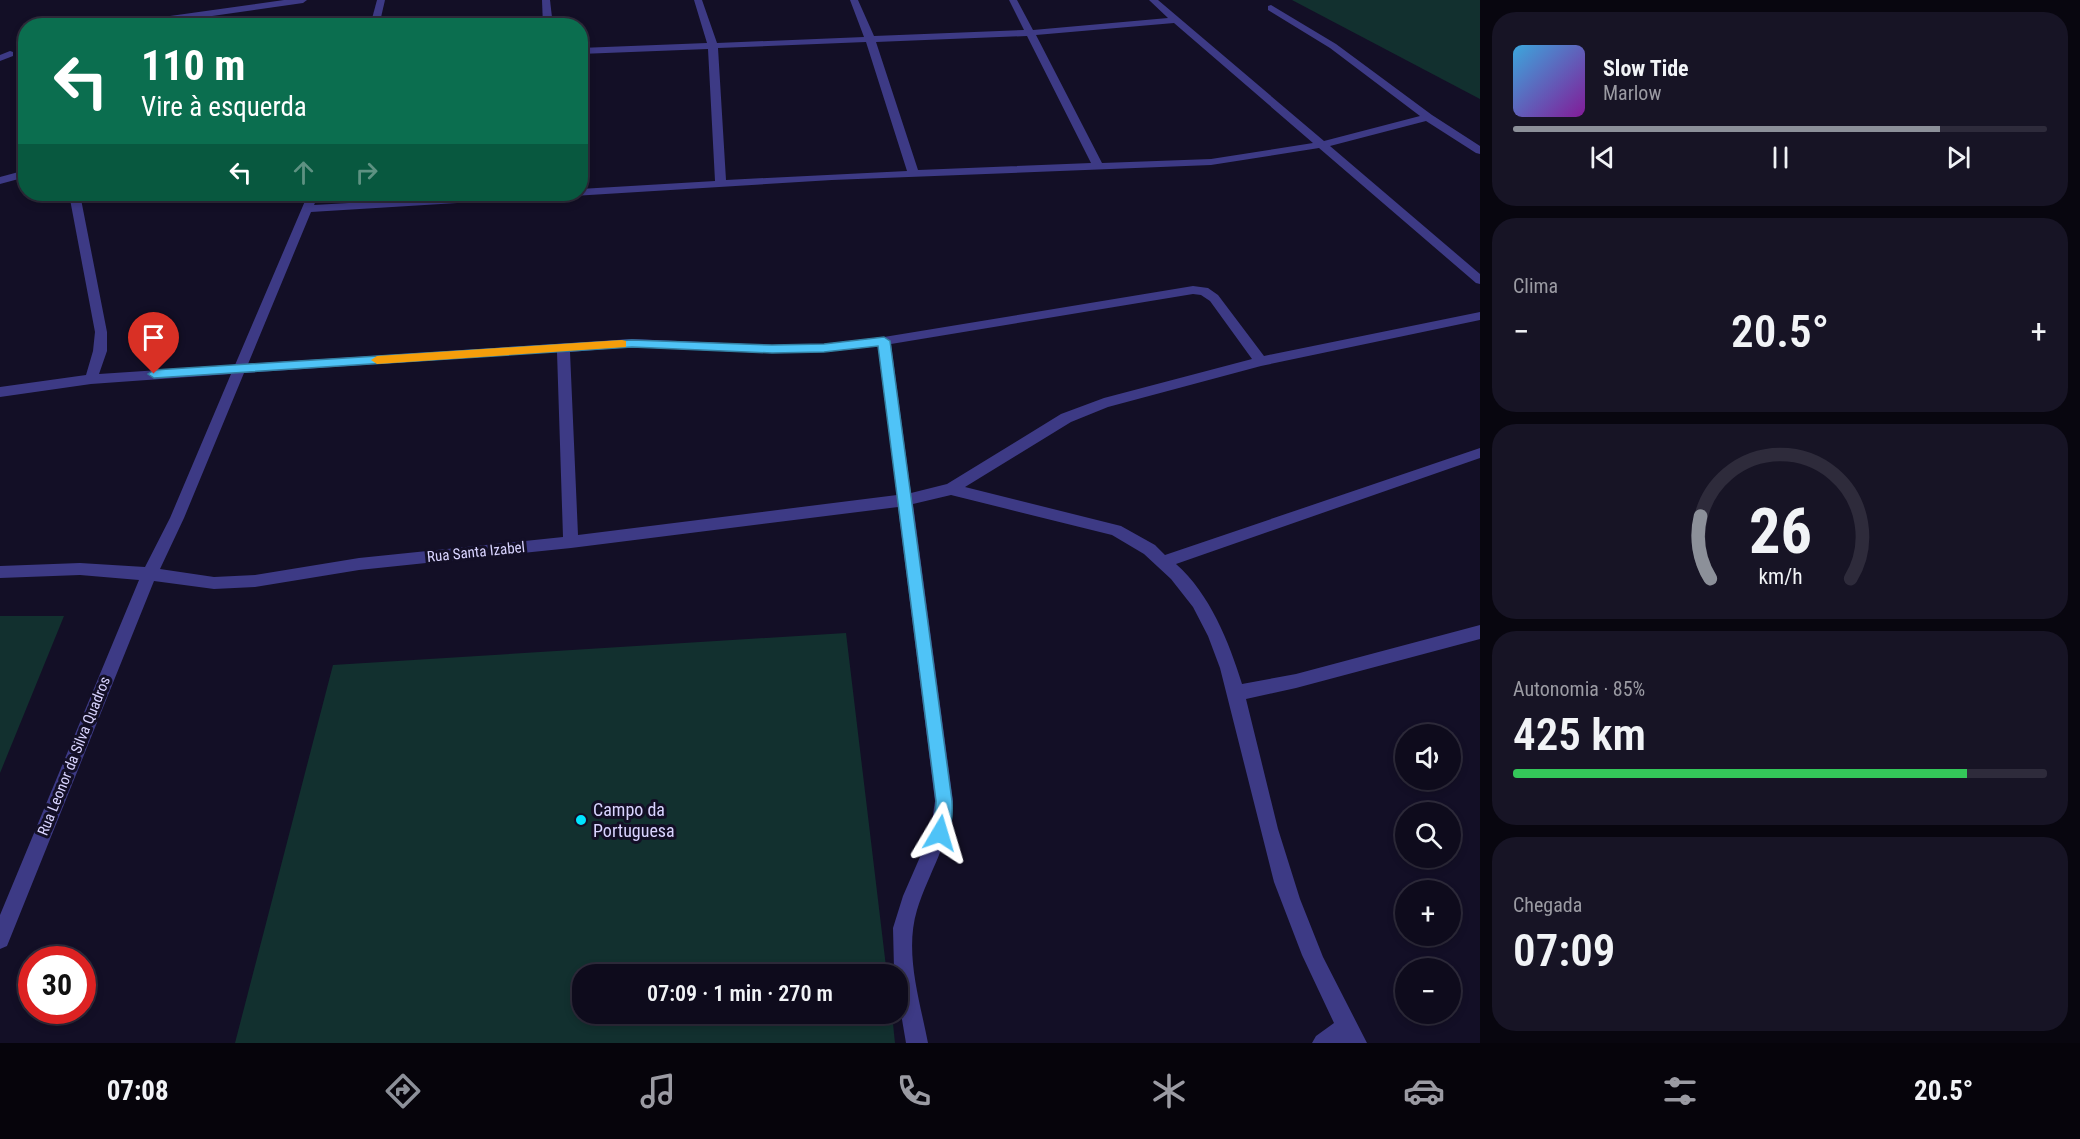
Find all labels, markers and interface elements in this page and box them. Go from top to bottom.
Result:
text: 110 m [141,41,246,90]
icon: left [42,42,120,120]
text: Slow Tide [1603,56,1689,81]
text: Marlow [1603,81,1661,105]
text: Vire à esquerda [141,91,307,123]
icon: previous [1586,141,1619,174]
icon: pause [1764,141,1797,174]
icon: next [1942,141,1975,174]
icon: left [224,156,257,189]
icon: ahead [287,156,320,189]
icon: right [350,156,383,189]
text: Clima [1513,274,1558,298]
text: 20.5° [1731,305,1829,358]
pin [128,312,179,374]
text: − [1513,312,1530,351]
text: + [2031,312,2047,351]
icon: arrive [137,321,170,354]
text: 26 [1748,495,1812,568]
street label: Rua Santa Izabel [426,538,526,566]
text: km/h [1758,564,1802,589]
street label: Rua Leonor da Silva Quadros [34,674,114,838]
text: Autonomia · 85% [1513,677,1645,701]
text: 425 km [1513,708,1646,761]
map controls [1395,724,1461,1024]
button: sound [1395,724,1461,790]
place label: Campo da Portuguesa [593,799,675,841]
position arrow [908,801,972,865]
button: search [1395,802,1461,868]
marker: Campo da Portuguesa [574,813,588,827]
button: + [1395,880,1461,946]
text: Chegada [1513,893,1582,917]
text: 07:09 [1513,924,1615,977]
speed limit sign: 30 [18,946,96,1024]
button: − [1395,958,1461,1024]
text: 07:09 · 1 min · 270 m [647,981,833,1006]
icon: directions [382,1070,424,1112]
icon: music [637,1070,679,1112]
icon: phone [893,1070,935,1112]
icon: climate [1148,1070,1190,1112]
icon: car [1403,1070,1445,1112]
icon: filters [1659,1070,1701,1112]
text: 07:08 [107,1075,169,1107]
text: 20.5° [1914,1075,1973,1107]

